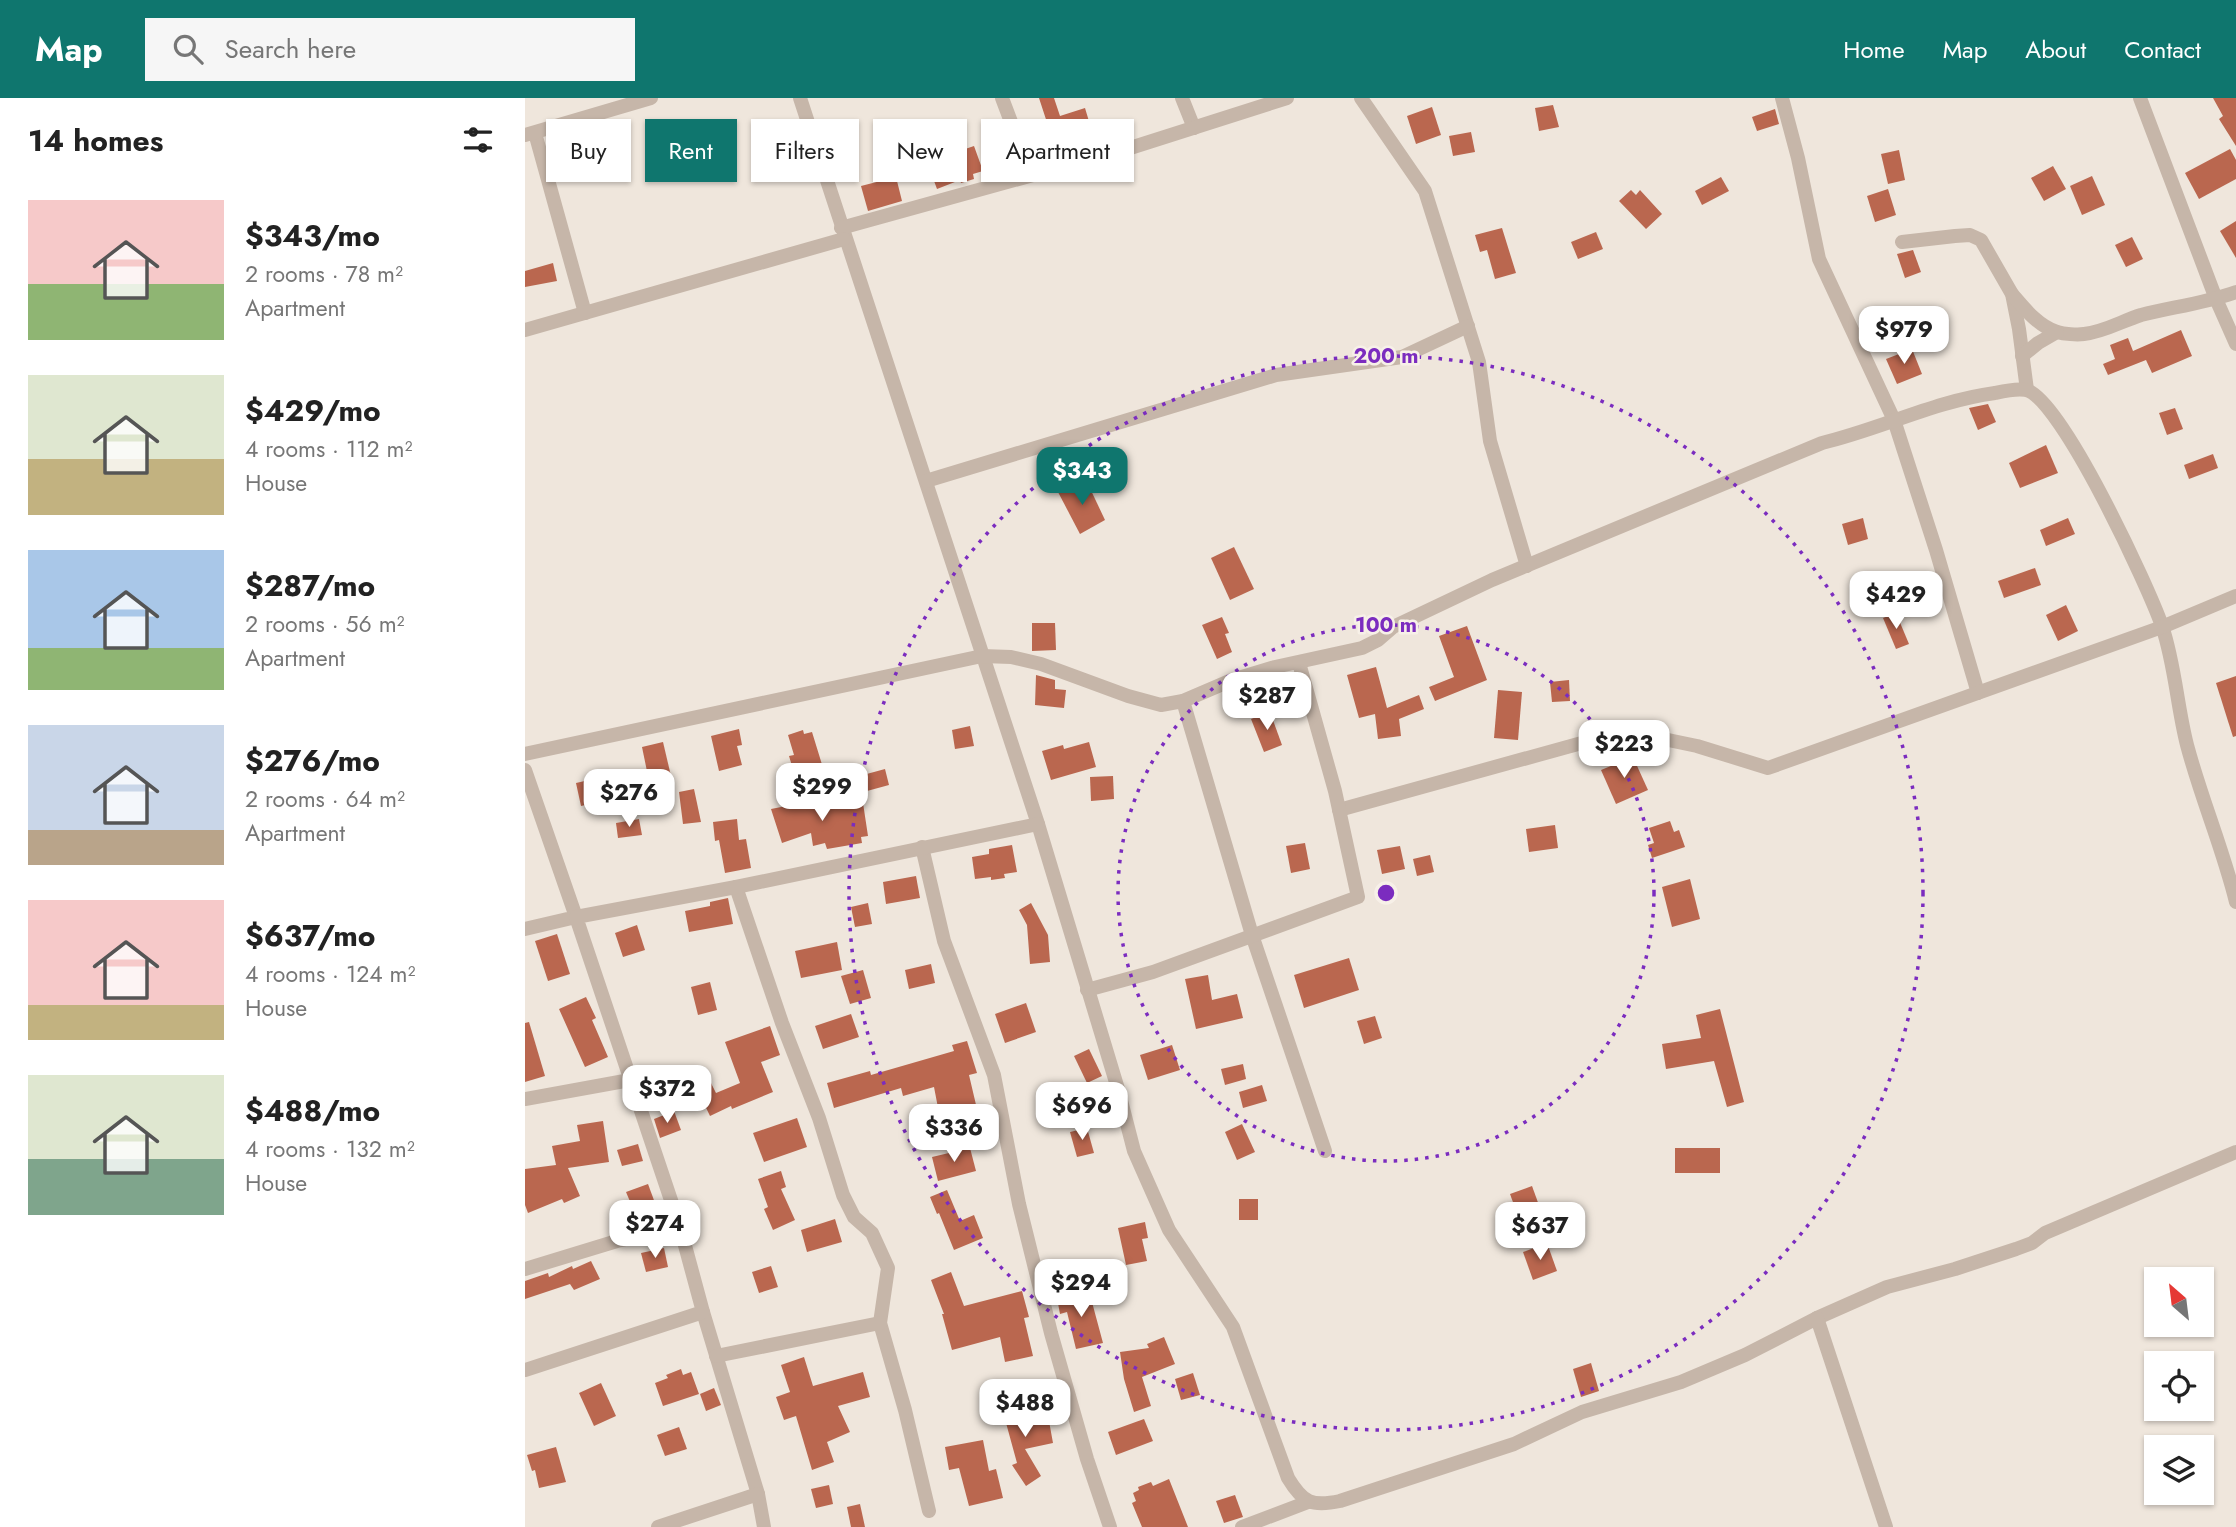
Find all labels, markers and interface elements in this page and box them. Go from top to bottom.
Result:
search box [145,18,635,81]
text: Map [35,26,103,73]
icon: search [169,30,207,68]
text: Search here [225,30,356,68]
text: Home [1843,32,1905,67]
text: Map [1943,32,1987,67]
text: About [2025,32,2086,67]
text: Contact [2124,32,2201,67]
text: 14 homes [28,119,163,162]
chip: Buy [546,119,631,182]
chip: Rent [645,119,737,182]
chip: Filters [751,119,859,182]
chip: New [873,119,967,182]
chip: Apartment [981,119,1134,182]
icon: filters [459,121,497,159]
text: $343/mo [245,214,380,257]
icon: home [84,228,168,312]
text: 2 rooms · 78 m² [245,257,403,291]
text: Apartment [245,291,345,325]
pin: $979 [1863,306,1945,366]
text: $979 [1875,312,1933,346]
text: 200 m [1353,341,1419,371]
text: $429/mo [245,389,381,432]
icon: home [84,403,168,487]
text: 4 rooms · 112 m² [245,432,412,466]
pin: $343 [1041,448,1123,507]
text: $343 [1053,453,1111,487]
text: House [245,466,307,500]
text: $287/mo [245,564,375,607]
pin: $429 [1855,572,1937,631]
text: $429 [1866,577,1926,611]
icon: home [84,578,168,662]
text: 2 rooms · 56 m² [245,607,405,641]
text: 100 m [1355,610,1417,640]
text: Apartment [245,641,345,675]
pin: $287 [1226,672,1308,732]
text: $287 [1238,678,1296,712]
pin: $223 [1583,720,1665,780]
text: $223 [1595,726,1653,760]
text: $276/mo [245,739,380,782]
icon: home [84,753,168,837]
pin: $299 [781,764,863,823]
text: $299 [792,769,852,803]
pin: $276 [588,770,670,829]
text: $276 [600,775,658,809]
text: 2 rooms · 64 m² [245,782,405,816]
text: Apartment [245,816,345,850]
centre of rings [1374,881,1398,905]
text: $637/mo [245,914,375,957]
icon: home [84,928,168,1012]
text: 4 rooms · 124 m² [245,957,416,991]
text: House [245,991,307,1025]
pin: $372 [626,1066,708,1125]
text: $372 [638,1071,696,1105]
pin: $696 [1041,1082,1123,1142]
text: $696 [1052,1088,1112,1122]
text: $488/mo [245,1089,380,1132]
icon: home [84,1103,168,1187]
pin: $336 [913,1104,995,1164]
text: $336 [925,1110,983,1144]
text: 4 rooms · 132 m² [245,1132,415,1166]
text: House [245,1166,307,1200]
pin: $274 [614,1200,696,1260]
pin: $637 [1499,1202,1581,1262]
text: $274 [625,1206,685,1240]
text: $637 [1511,1208,1569,1242]
pin: $294 [1040,1260,1122,1319]
text: $294 [1051,1265,1111,1299]
north arrow [2144,1267,2214,1337]
map controls [2144,1267,2214,1505]
button: locate [2144,1351,2214,1421]
pin: $488 [984,1380,1066,1439]
text: $488 [995,1385,1055,1419]
button: layers [2144,1435,2214,1505]

